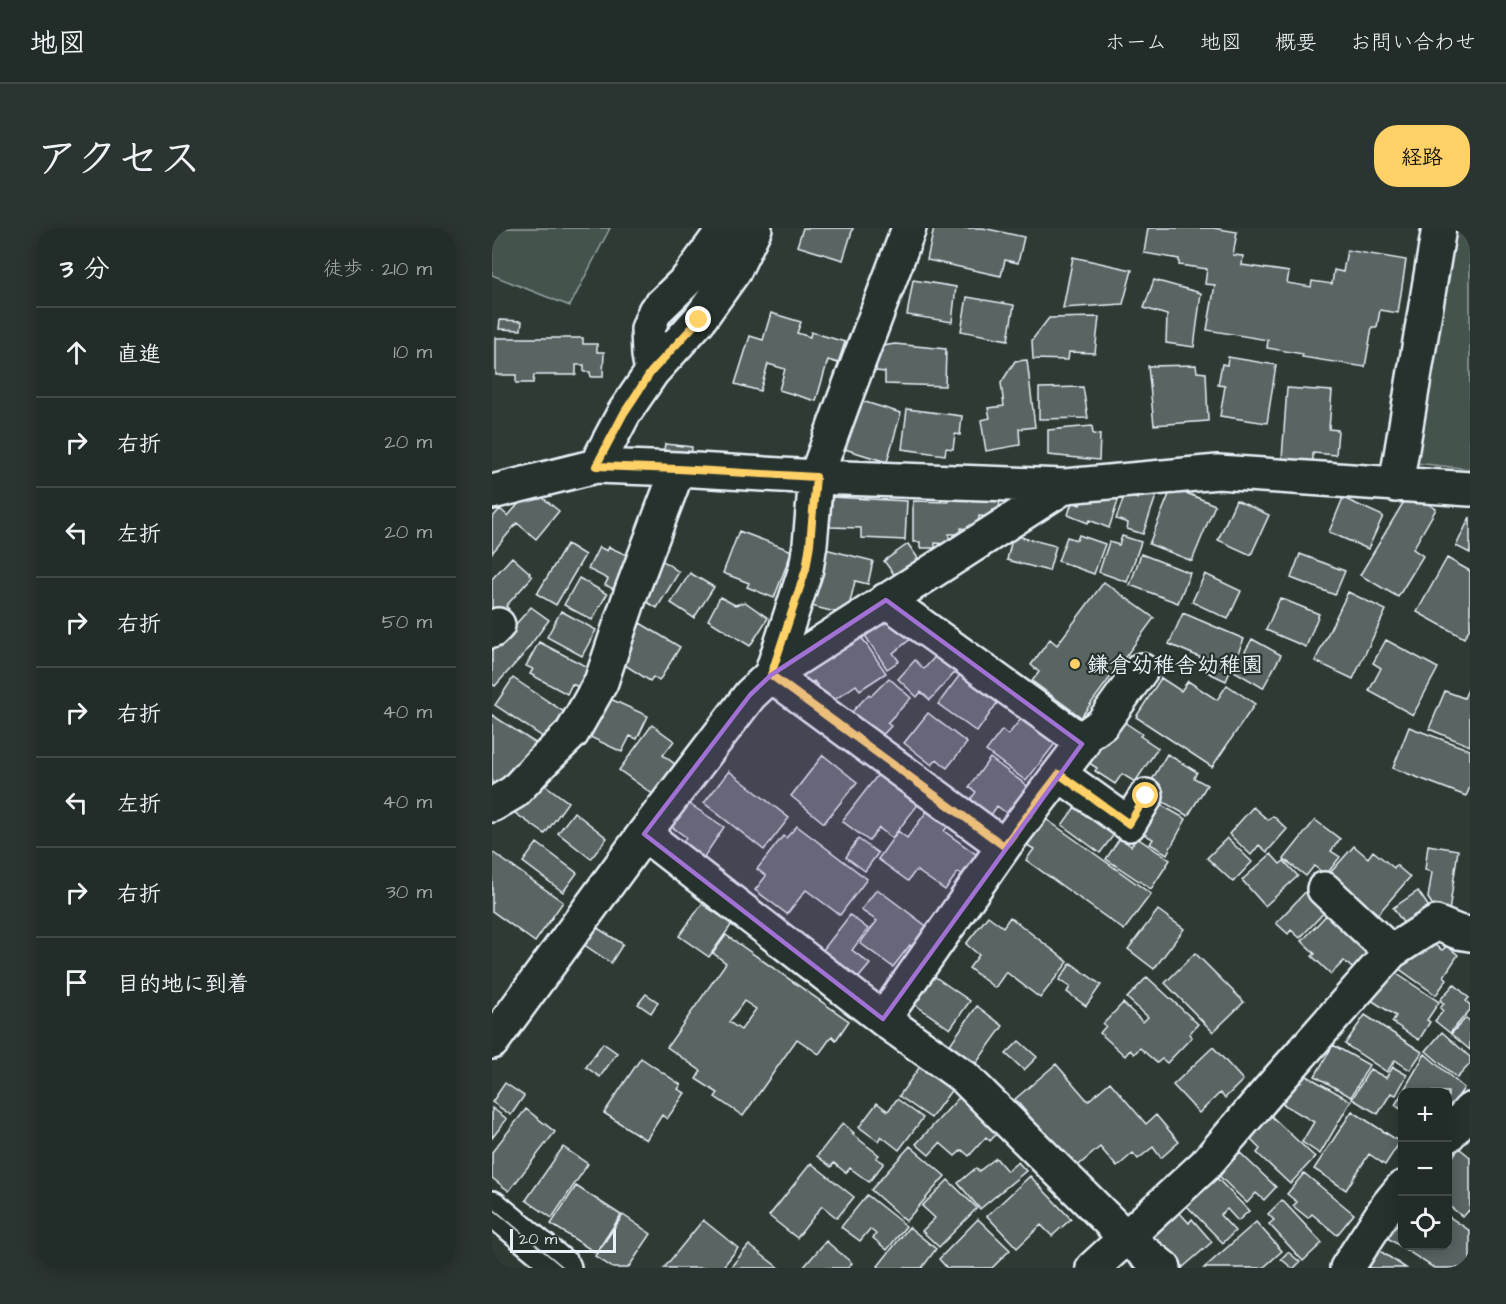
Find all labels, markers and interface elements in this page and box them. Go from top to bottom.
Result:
text: 地図 [30,24,86,63]
text: ホーム [1105,28,1167,57]
text: 地図 [1200,28,1242,57]
text: 概要 [1275,28,1317,57]
text: お問い合わせ [1350,28,1476,57]
button: 経路 [1374,125,1470,187]
text: アクセス [36,131,201,189]
text: 3 分 [60,251,110,287]
text: 徒歩 · 210 m [323,255,432,283]
route end [685,306,711,332]
icon: ahead [60,336,93,369]
text: 10 m [393,338,432,366]
text: 直進 [117,339,161,370]
icon: right [60,426,93,459]
text: 20 m [384,428,432,456]
text: 右折 [117,429,161,460]
icon: left [60,516,93,549]
text: 20 m [384,518,432,546]
text: 左折 [117,519,161,550]
icon: right [60,606,93,639]
text: 50 m [382,608,432,636]
text: 右折 [117,609,161,640]
place label: 鎌倉幼稚舎幼稚園 [1087,650,1263,681]
marker: 鎌倉幼稚舎幼稚園 [1068,657,1082,671]
icon: right [60,696,93,729]
text: 40 m [382,698,432,726]
text: 右折 [117,699,161,730]
route start [1132,782,1158,808]
icon: left [60,786,93,819]
text: 40 m [382,788,432,816]
text: 左折 [117,789,161,820]
icon: right [60,876,93,909]
text: 30 m [386,878,432,906]
text: 右折 [117,879,161,910]
icon: arrive [60,966,93,999]
text: 目的地に到着 [117,969,249,1000]
map controls [1398,1088,1452,1250]
button: + [1398,1088,1452,1142]
button: − [1398,1142,1452,1196]
button: locate [1398,1196,1452,1250]
scale bar [510,1226,616,1254]
text: 20 m [519,1228,557,1250]

